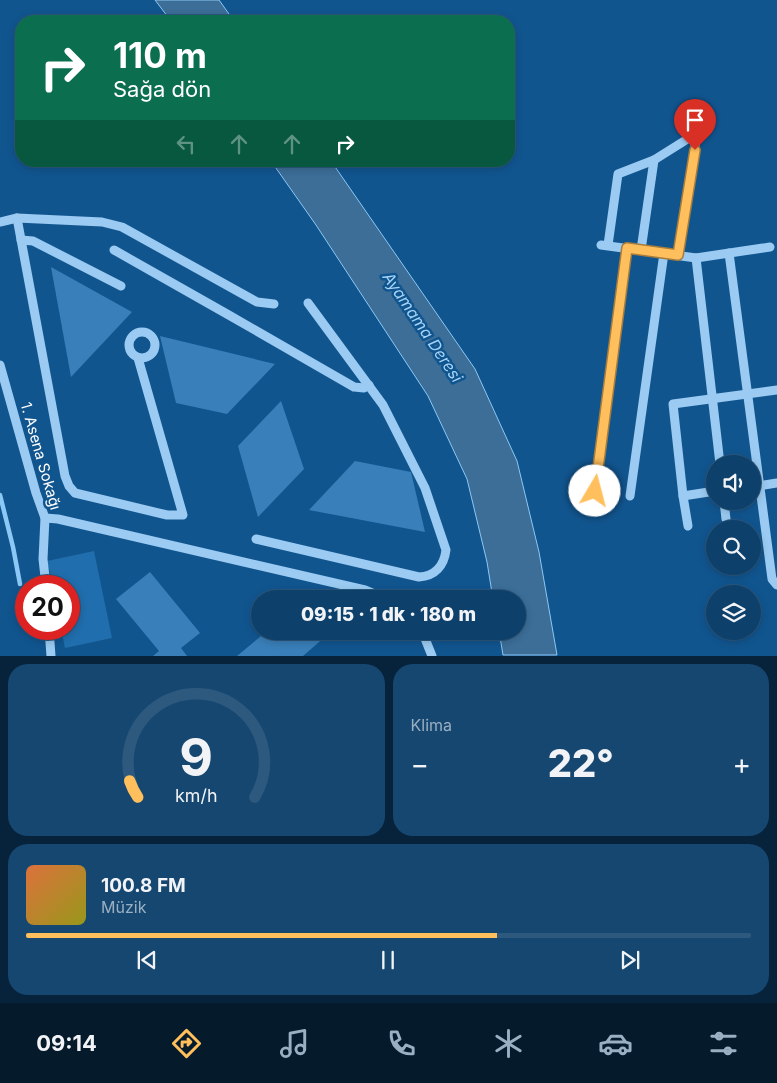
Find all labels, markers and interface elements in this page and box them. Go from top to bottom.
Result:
text: 110 m [113,34,207,76]
icon: right [30,35,95,100]
text: Sağa dön [113,76,211,102]
pin [674,99,716,150]
icon: arrive [681,106,709,134]
icon: left [172,130,200,158]
icon: ahead [225,130,253,158]
icon: ahead [278,130,306,158]
icon: right [331,130,359,158]
water label: Ayamama Deresi [378,267,468,387]
street label: 1. Asena Sokağı [17,400,65,512]
map controls [706,455,761,640]
button: sound [706,455,761,510]
position arrow [568,464,620,516]
button: search [706,520,761,575]
speed limit sign: 20 [15,575,80,640]
button: layers [706,585,761,640]
text: 09:15 · 1 dk · 180 m [301,603,476,626]
text: Klima [411,715,452,735]
text: 9 [179,726,213,789]
text: 22° [548,740,614,786]
text: − [411,747,429,781]
text: + [732,747,751,781]
text: km/h [175,785,217,806]
text: 100.8 FM [101,874,186,897]
text: Müzik [101,897,146,917]
icon: previous [133,946,161,974]
icon: pause [374,946,402,974]
icon: next [616,946,644,974]
icon: directions [169,1026,204,1061]
icon: music [277,1026,312,1061]
icon: phone [384,1026,419,1061]
icon: climate [491,1026,526,1061]
icon: car [598,1026,633,1061]
icon: filters [706,1026,741,1061]
text: 09:14 [36,1030,97,1056]

